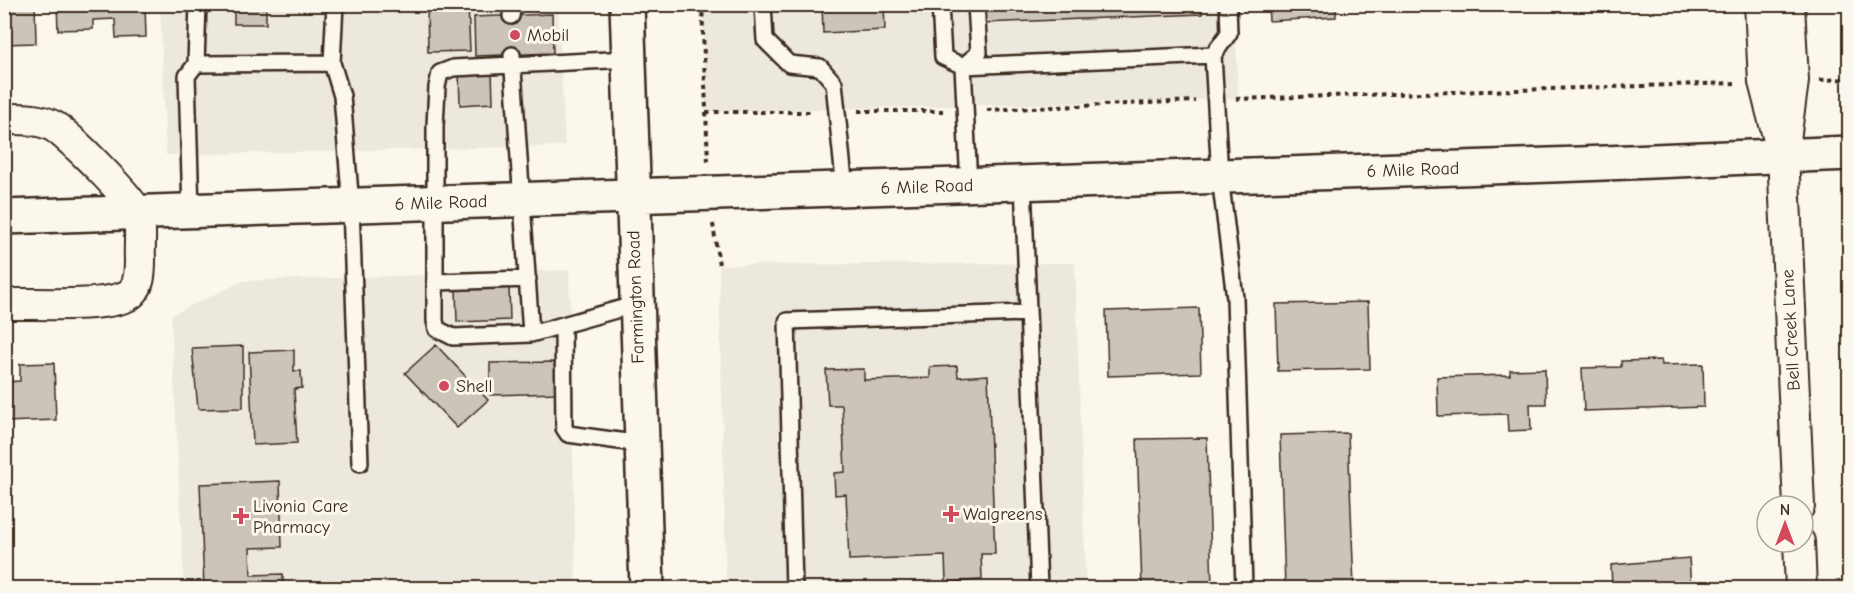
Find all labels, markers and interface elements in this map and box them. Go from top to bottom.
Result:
place label: Mobil [527,25,569,46]
marker: Mobil [508,28,522,42]
street label: 6 Mile Road [1366,158,1460,182]
street label: 6 Mile Road [880,175,974,199]
street label: 6 Mile Road [394,191,488,215]
street label: Farmington Road [623,230,649,364]
street label: Bell Creek Lane [1777,269,1805,391]
place label: Shell [456,376,493,397]
marker: Shell [437,379,451,393]
north arrow [1755,494,1815,554]
place label: Livonia Care Pharmacy [253,496,348,538]
text: N [1780,501,1790,519]
place label: Walgreens [963,504,1042,525]
marker: Walgreens [944,507,958,521]
marker: Livonia Care Pharmacy [234,509,248,523]

